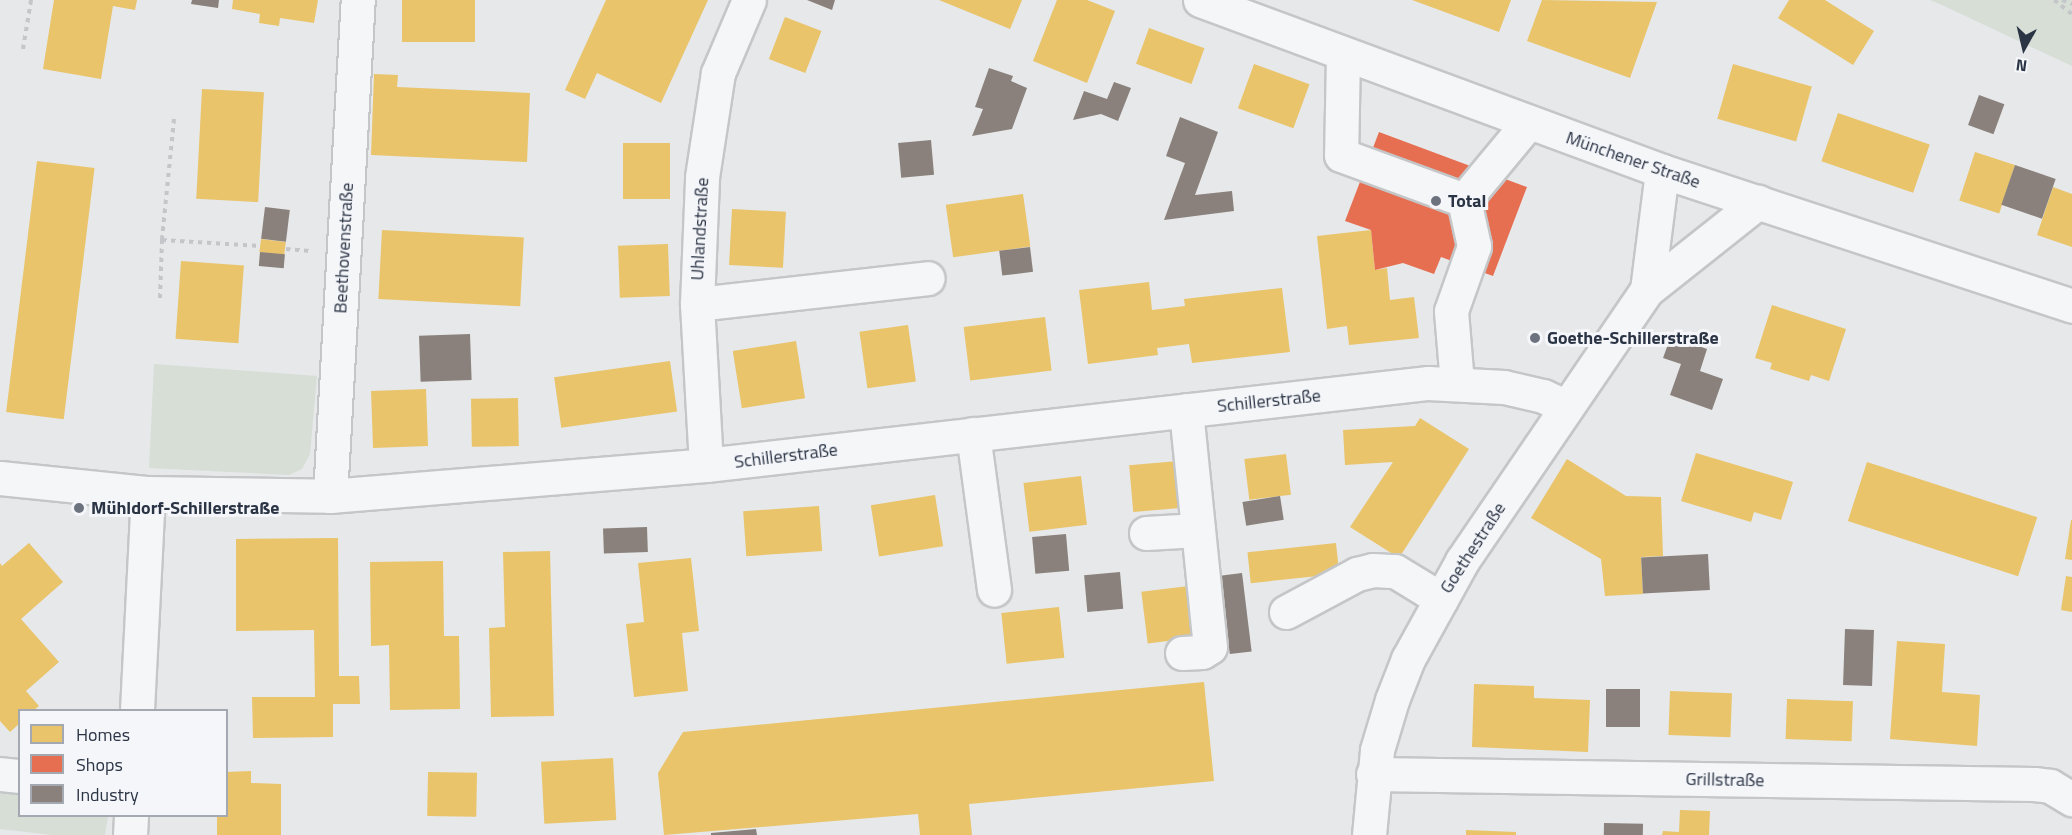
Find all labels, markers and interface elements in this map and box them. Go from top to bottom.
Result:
north arrow [1994,18,2054,78]
text: N [2014,53,2029,78]
street label: Münchener Straße [1563,127,1703,193]
street label: Uhlandstraße [687,177,713,281]
street label: Beethovenstraße [330,182,358,314]
place label: Total [1448,190,1486,212]
marker: Total [1429,194,1443,208]
place label: Goethe-Schillerstraße [1547,327,1719,349]
marker: Goethe-Schillerstraße [1528,331,1542,345]
street label: Schillerstraße [1216,385,1322,417]
street label: Schillerstraße [733,439,839,473]
place label: Mühldorf-Schillerstraße [91,497,279,519]
street label: Goethestraße [1436,498,1510,598]
marker: Mühldorf-Schillerstraße [72,501,86,515]
legend [18,709,228,817]
text: Homes [76,721,130,748]
text: Shops [76,751,123,778]
street label: Grillstraße [1685,769,1765,791]
text: Industry [76,781,139,808]

